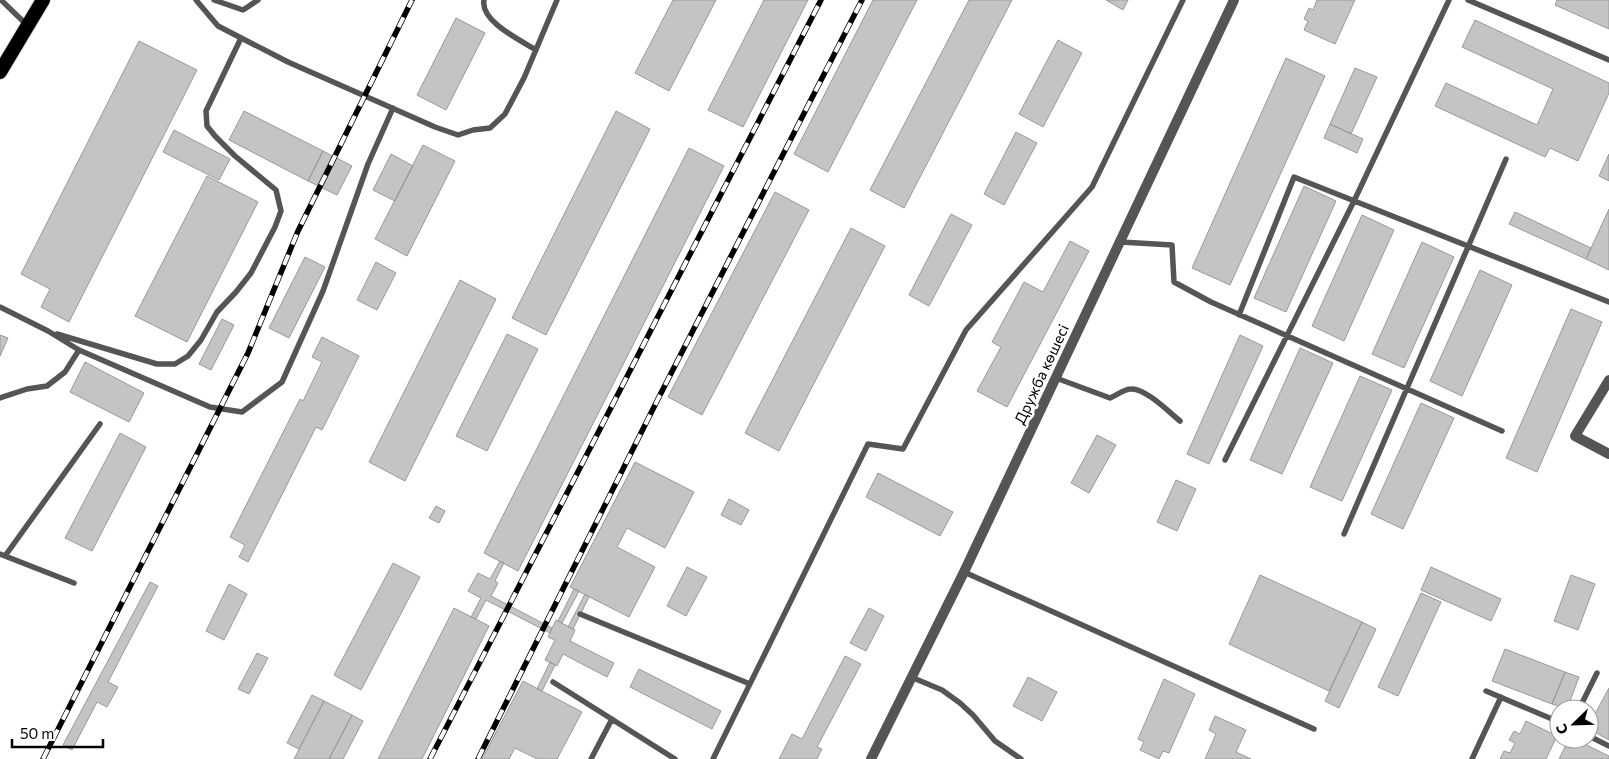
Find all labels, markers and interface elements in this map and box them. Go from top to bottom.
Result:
street label: Дружба көшесі [1010,321,1072,427]
north arrow [1549,699,1599,749]
scale bar [12,716,104,748]
text: С [1552,722,1571,737]
text: 50 m [20,724,54,742]

